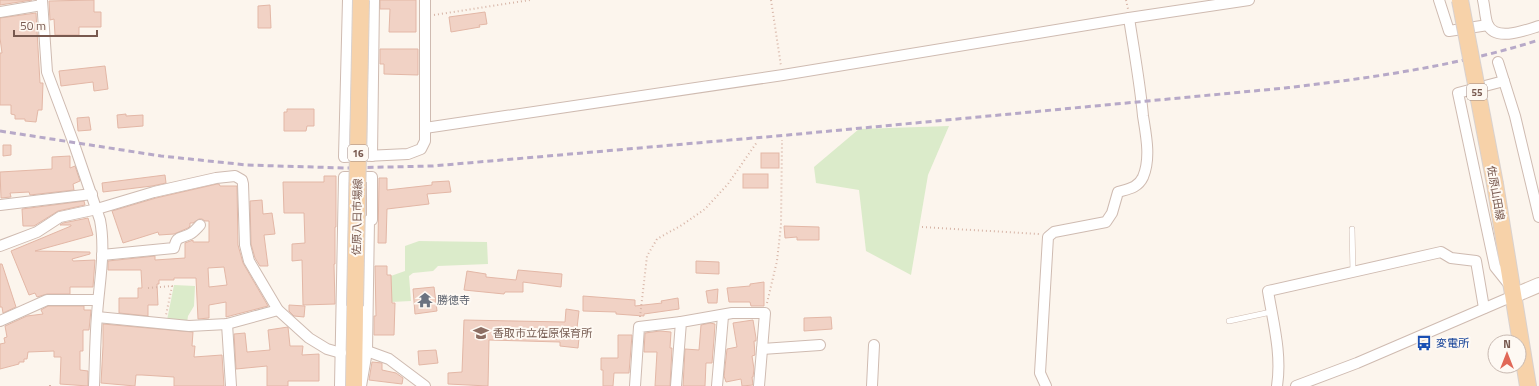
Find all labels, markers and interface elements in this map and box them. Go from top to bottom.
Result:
scale bar [14,12,97,38]
text: 50 m [20,16,46,35]
road number: 55 [1467,84,1487,100]
road number: 16 [348,145,368,161]
street label: 佐原山田線 [1483,165,1509,221]
street label: 佐原八日市場線 [348,178,366,256]
temple icon: 勝徳寺 [416,291,434,309]
place label: 勝徳寺 [437,292,470,308]
school or university icon: 香取市立佐原保育所 [472,324,490,342]
place label: 香取市立佐原保育所 [493,325,593,341]
bus stop icon: 変電所 [1415,334,1433,352]
north arrow [1487,334,1527,374]
place label: 変電所 [1436,335,1470,351]
text: N [1503,336,1511,352]

